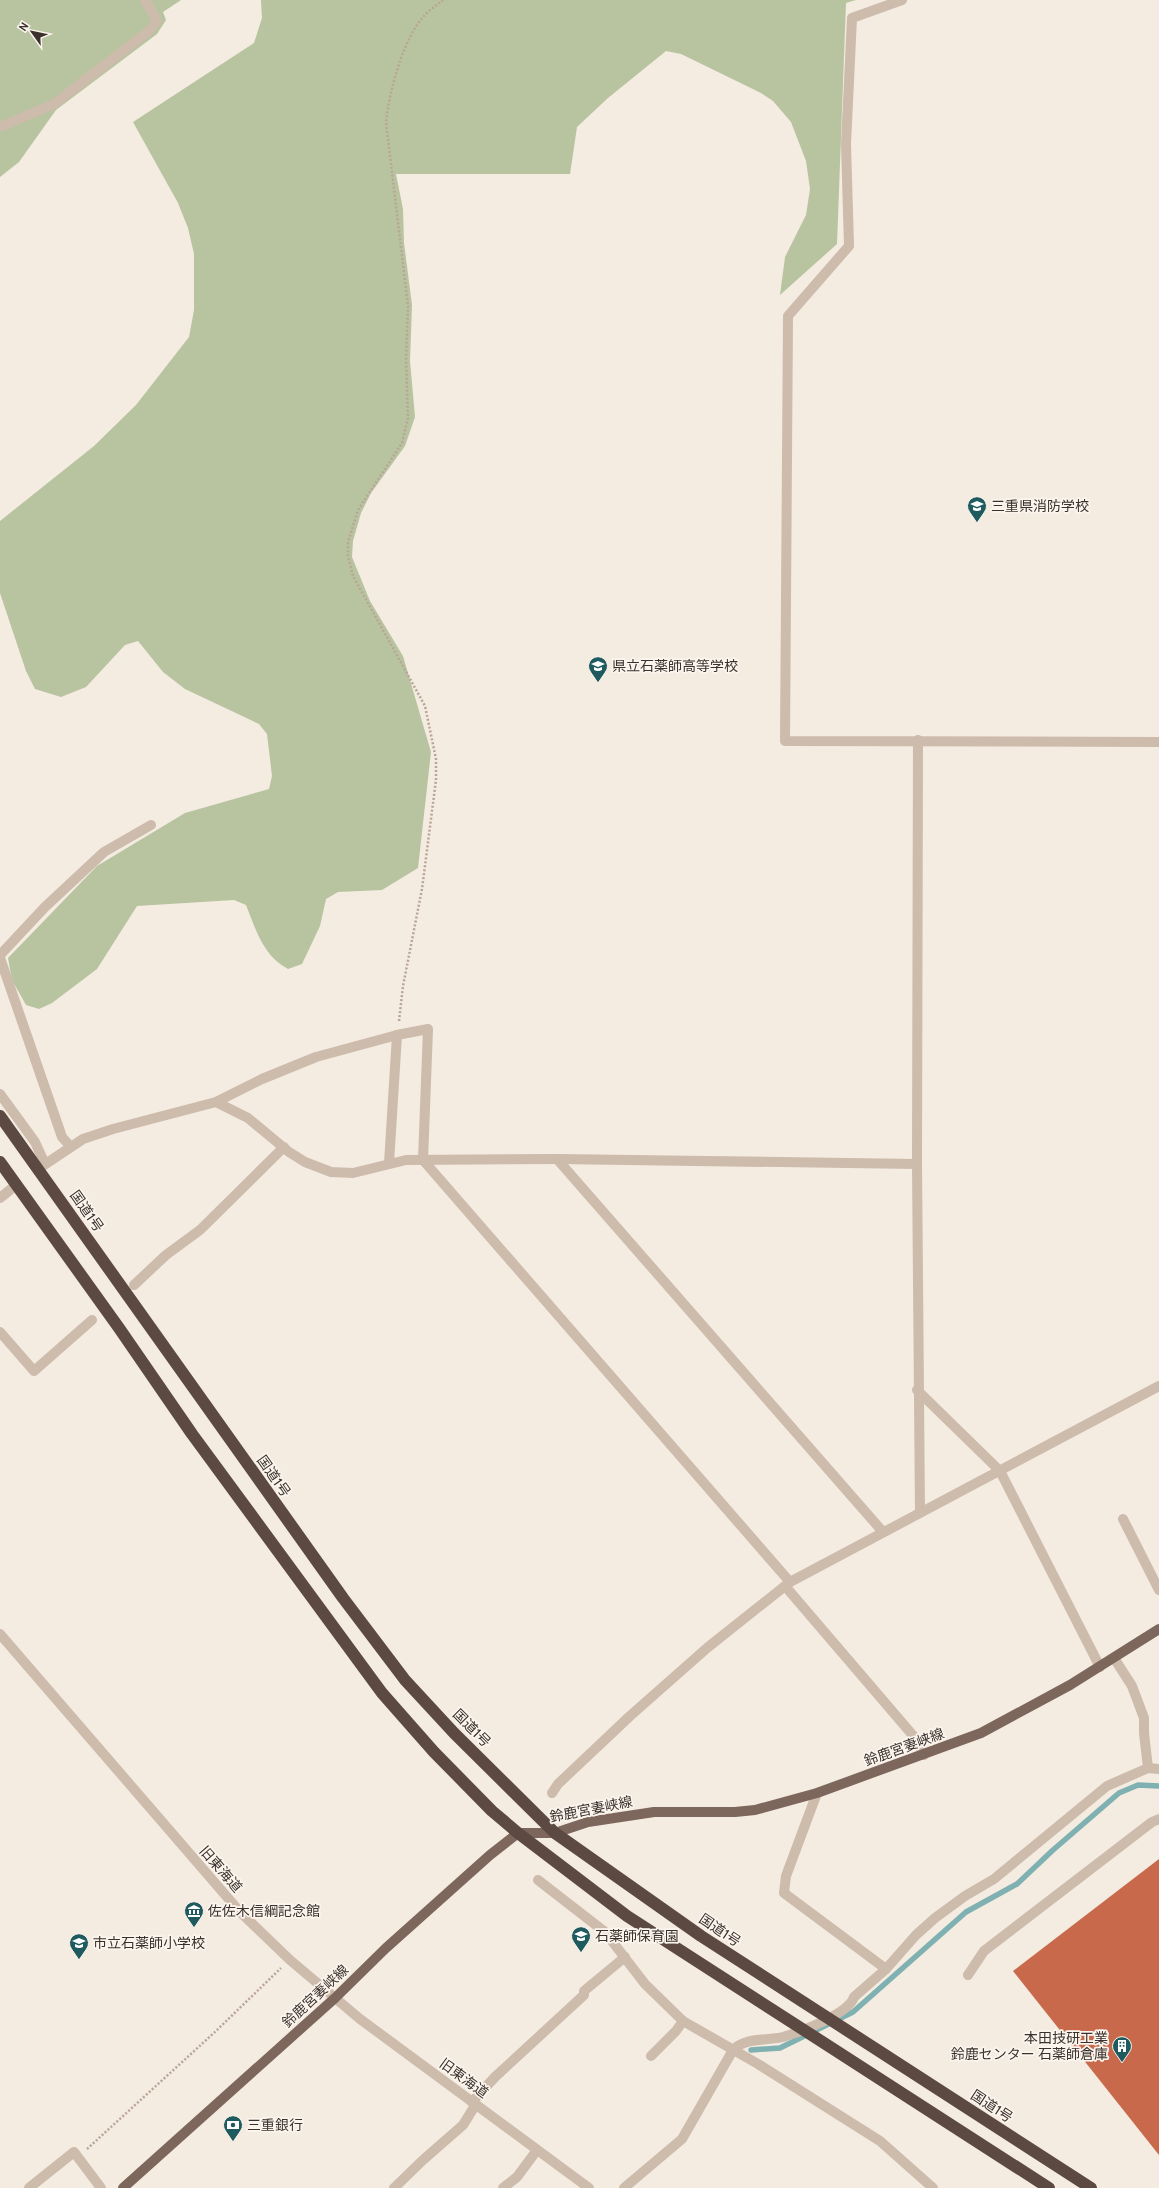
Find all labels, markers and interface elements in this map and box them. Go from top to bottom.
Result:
north arrow [12,12,52,52]
text: N [16,19,32,34]
school or university icon: 三重県消防学校 [966,495,988,523]
place label: 三重県消防学校 [991,497,1089,515]
school or university icon: 県立石薬師高等学校 [587,655,609,683]
place label: 県立石薬師高等学校 [612,657,738,675]
street label: 国道1号 [66,1187,108,1235]
street label: 国道1号 [253,1452,295,1500]
street label: 国道1号 [449,1705,495,1751]
street label: 鈴鹿宮妻峡線 [861,1724,947,1770]
street label: 鈴鹿宮妻峡線 [548,1792,634,1826]
street label: 旧東海道 [196,1842,246,1896]
museum icon: 佐佐木信綱記念館 [183,1900,205,1928]
place label: 佐佐木信綱記念館 [208,1902,320,1920]
street label: 国道1号 [696,1910,744,1950]
school or university icon: 石薬師保育園 [570,1925,592,1953]
place label: 石薬師保育園 [595,1927,679,1945]
school or university icon: 市立石薬師小学校 [68,1932,90,1960]
place label: 市立石薬師小学校 [93,1934,205,1952]
street label: 鈴鹿宮妻峡線 [278,1961,352,2031]
place label: 本田技研工業 鈴鹿センター 石薬師倉庫 [951,2029,1108,2063]
building icon: 本田技研工業 鈴鹿センター 石薬師倉庫 [1111,2035,1133,2063]
street label: 旧東海道 [436,2054,492,2102]
street label: 国道1号 [968,2086,1016,2126]
bank icon: 三重銀行 [222,2114,244,2142]
place label: 三重銀行 [247,2116,303,2134]

